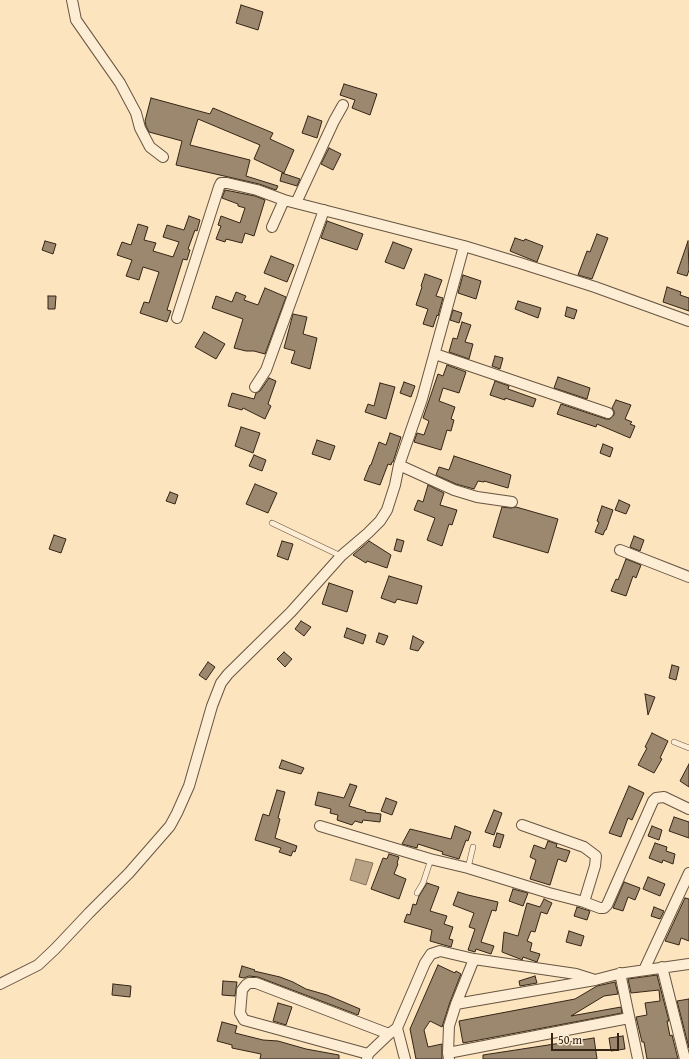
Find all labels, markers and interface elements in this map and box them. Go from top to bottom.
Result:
scale bar [553,1025,621,1051]
text: 50 m [558,1031,582,1048]

